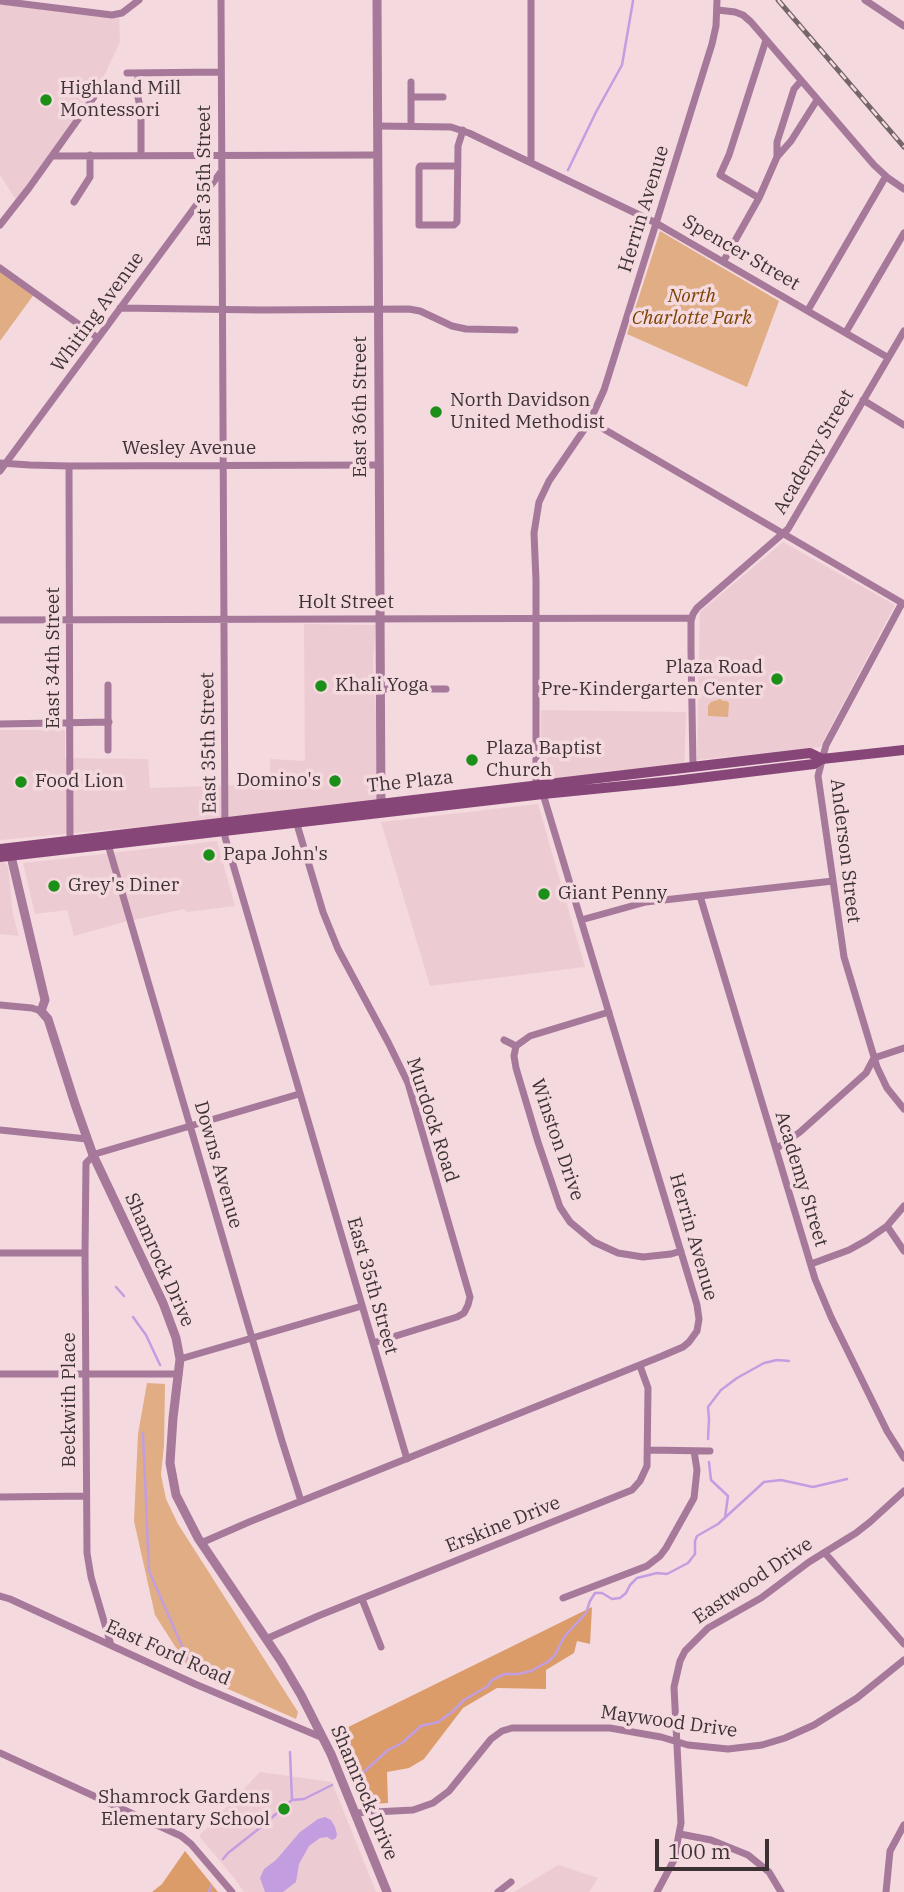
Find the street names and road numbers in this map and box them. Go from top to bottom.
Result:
street label: East 35th Street [194,105,216,247]
street label: Herrin Avenue [614,143,674,275]
street label: Spencer Street [678,210,804,296]
street label: Whiting Avenue [47,248,149,376]
street label: East 36th Street [350,336,372,478]
street label: Academy Street [769,385,859,519]
street label: Wesley Avenue [122,438,256,460]
street label: East 34th Street [43,587,65,729]
street label: Holt Street [298,592,394,614]
street label: East 35th Street [196,672,222,814]
street label: The Plaza [366,766,454,798]
street label: Anderson Street [825,778,865,924]
street label: Murdock Road [401,1055,463,1185]
street label: Winston Drive [525,1076,589,1204]
street label: Downs Avenue [189,1099,247,1231]
street label: Academy Street [770,1108,832,1250]
street label: Herrin Avenue [664,1171,722,1303]
street label: Shamrock Drive [119,1190,199,1330]
street label: East 35th Street [341,1215,403,1357]
street label: Beckwith Place [59,1332,81,1468]
street label: Erskine Drive [442,1492,564,1558]
street label: Eastwood Drive [689,1533,817,1629]
street label: East Ford Road [102,1615,234,1691]
street label: Maywood Drive [599,1701,739,1743]
street label: Shamrock Drive [325,1722,403,1864]

